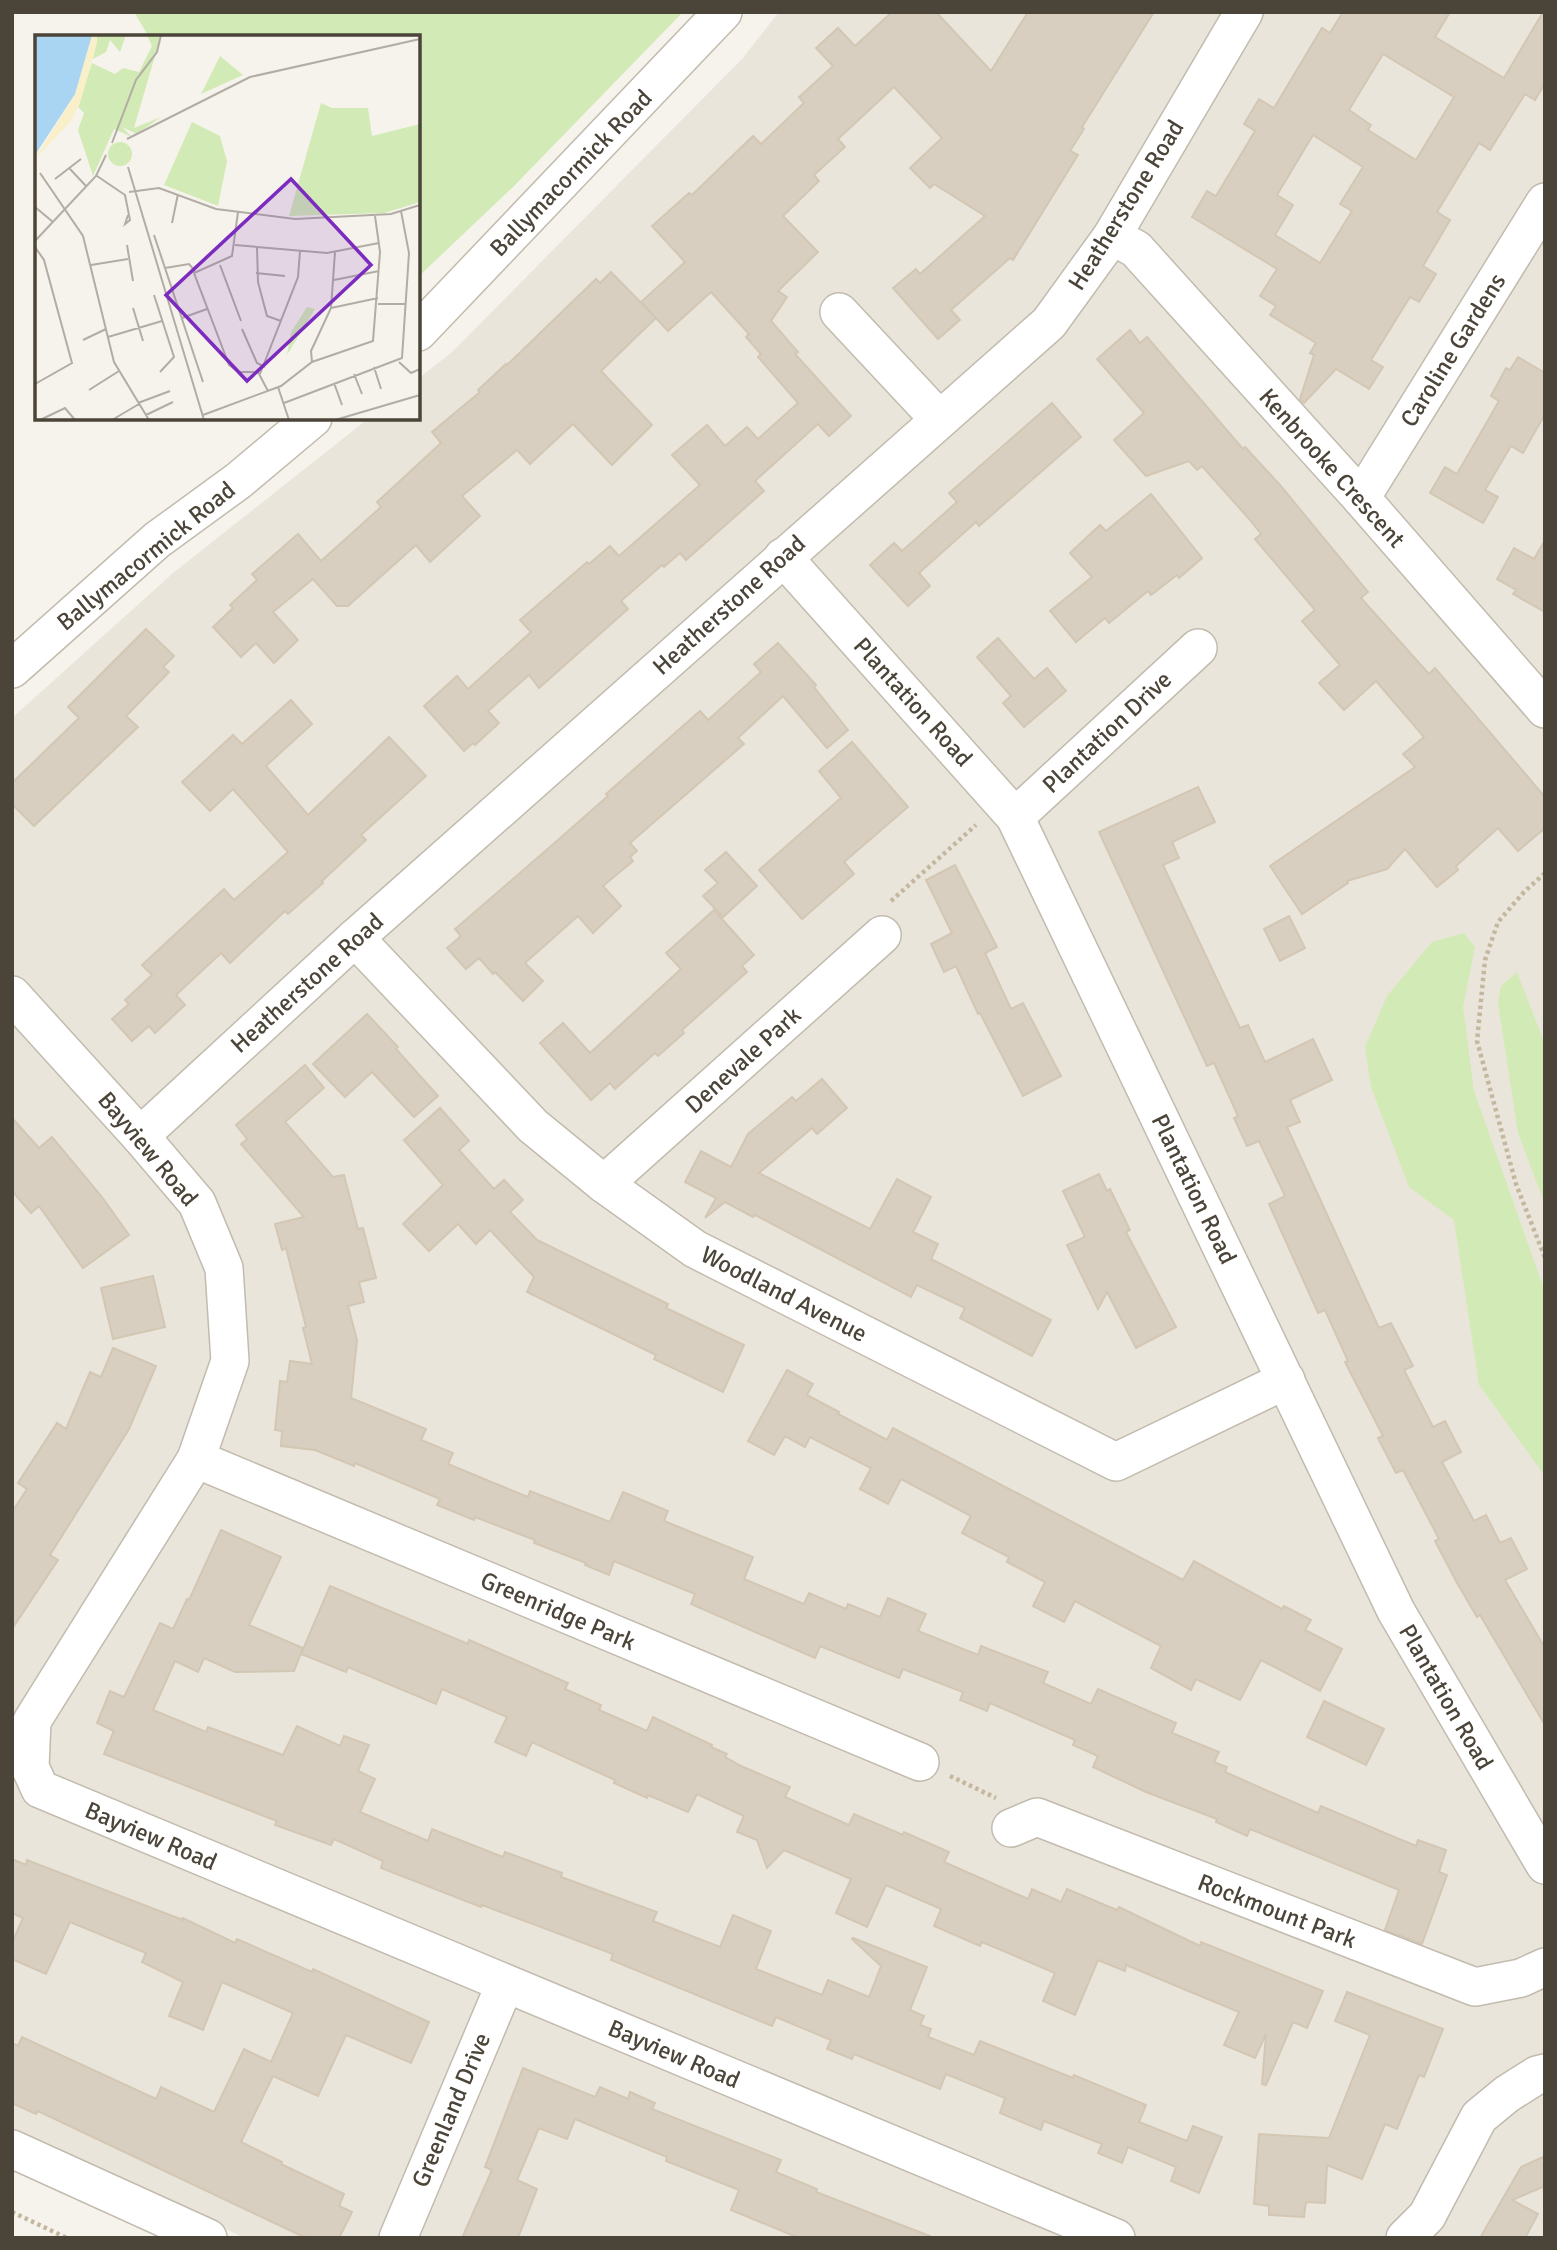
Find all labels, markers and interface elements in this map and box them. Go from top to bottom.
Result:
inset map [35,35,420,420]
street label: Ballymacormick Road [484,83,658,263]
street label: Heatherstone Road [1062,114,1190,296]
street label: Caroline Gardens [1394,268,1512,432]
street label: Kenbrooke Crescent [1253,382,1411,554]
street label: Ballymacormick Road [51,475,241,637]
street label: Heatherstone Road [646,528,812,682]
street label: Plantation Road [847,631,979,773]
street label: Plantation Drive [1036,664,1178,800]
street label: Heatherstone Road [224,906,390,1060]
street label: Denevale Park [679,1000,807,1120]
street label: Bayview Road [91,1086,205,1212]
street label: Plantation Road [1145,1109,1243,1269]
street label: Woodland Avenue [696,1239,872,1349]
street label: Greenridge Park [476,1565,640,1657]
street label: Plantation Road [1392,1619,1500,1775]
street label: Bayview Road [81,1795,221,1877]
street label: Rockmount Park [1193,1867,1361,1955]
street label: Bayview Road [604,2013,744,2095]
street label: Greenland Drive [405,2028,497,2192]

